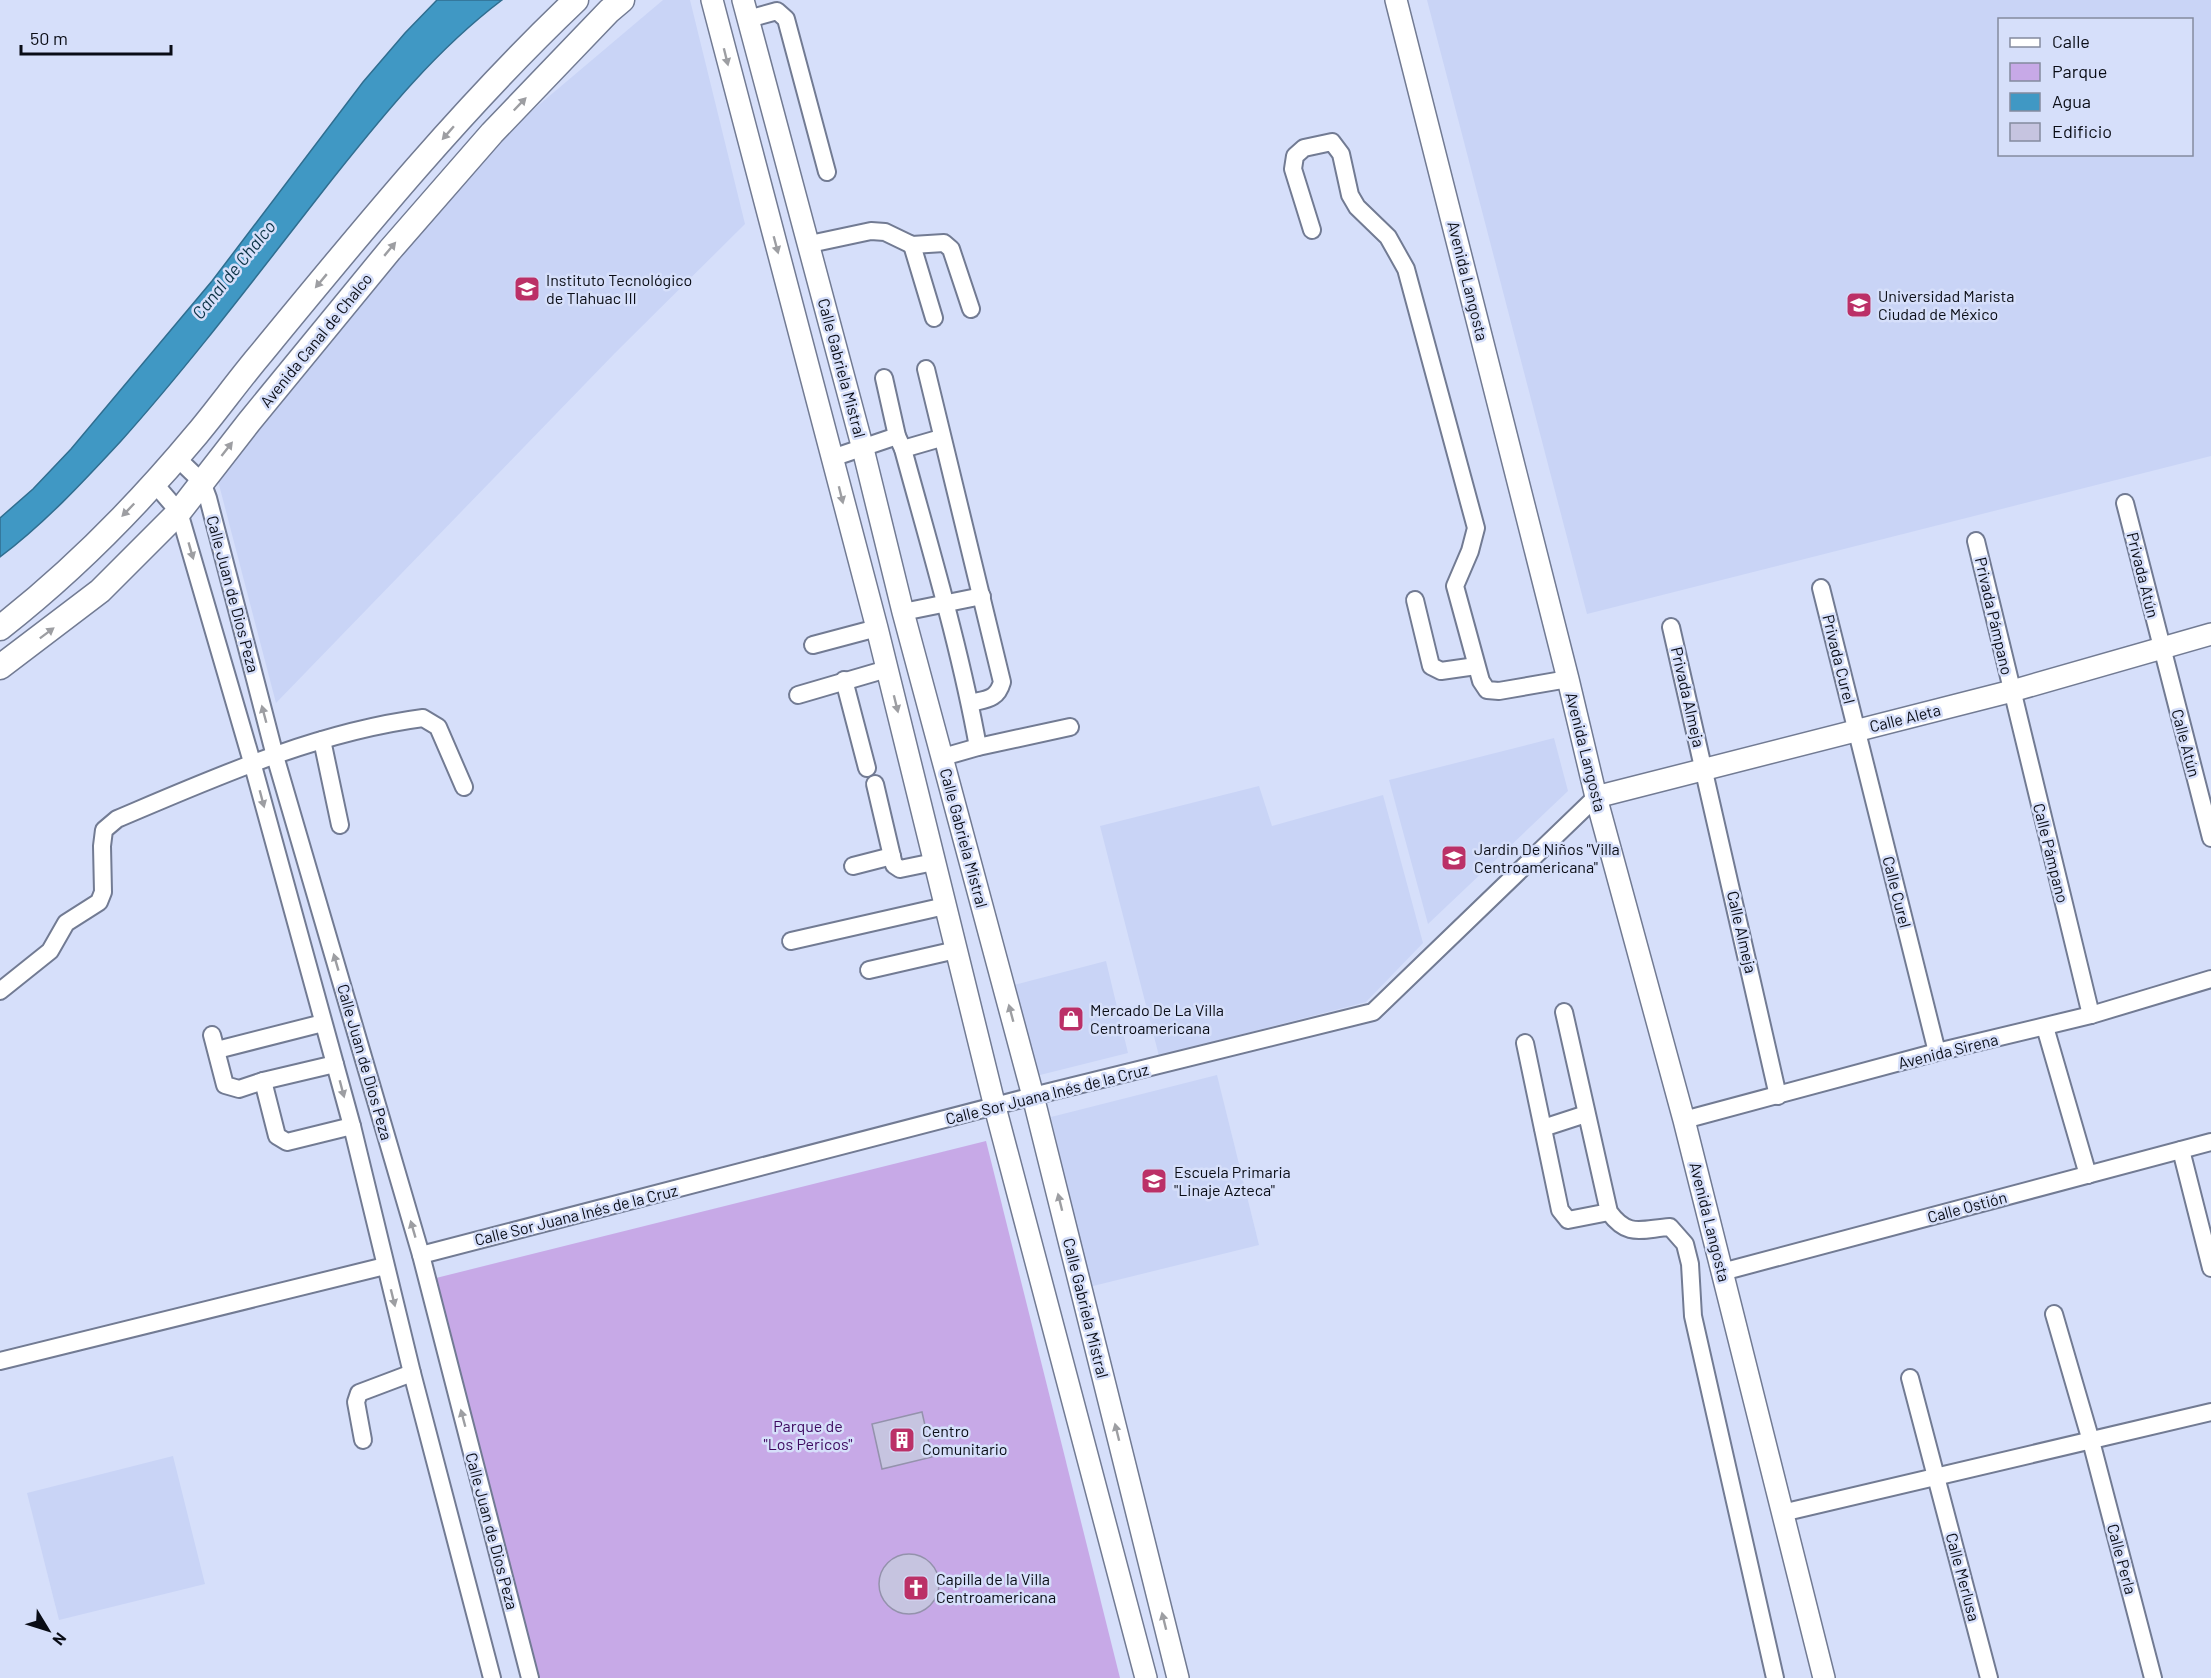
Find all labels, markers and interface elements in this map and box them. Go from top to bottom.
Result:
scale bar [21,18,171,56]
legend [1998,18,2193,156]
text: 50 m [30,27,68,49]
text: Calle [2052,30,2090,52]
one-way arrow [722,48,731,66]
text: Parque [2052,60,2107,82]
text: Agua [2052,90,2091,112]
one-way arrow [513,96,527,111]
text: Edificio [2052,120,2112,142]
one-way arrow [442,125,455,141]
water label: Canal de Chalco [187,216,280,323]
street label: Avenida Langosta [1444,219,1493,343]
one-way arrow [772,237,781,255]
one-way arrow [384,241,397,257]
street label: Avenida Canal de Chalco [256,269,376,411]
place label: Instituto Tecnológico de Tlahuac III [546,270,692,307]
one-way arrow [315,273,328,289]
school or university icon: Instituto Tecnológico de Tlahuac III [512,274,542,304]
place label: Universidad Marista Ciudad de México [1878,286,2015,323]
school or university icon: Universidad Marista Ciudad de México [1844,290,1874,320]
street label: Calle Gabriela Mistral [815,296,870,440]
one-way arrow [221,442,233,457]
one-way arrow [837,486,847,504]
one-way arrow [121,503,135,518]
street label: Calle Juan de Dios Peza [203,513,264,674]
street label: Privada Atún [2124,530,2163,620]
one-way arrow [187,542,196,560]
street label: Privada Pámpano [1972,555,2017,677]
street label: Privada Curel [1819,612,1860,705]
one-way arrow [40,627,55,639]
street label: Privada Almeja [1668,645,1709,749]
street label: Avenida Langosta [1562,690,1611,814]
one-way arrow [891,695,901,713]
street label: Calle Aleta [1867,700,1942,736]
one-way arrow [258,705,268,723]
street label: Calle Atún [2168,707,2205,779]
street label: Calle Gabriela Mistral [937,766,992,910]
one-way arrow [258,790,268,808]
street label: Calle Pámpano [2030,801,2073,905]
place label: Jardin De Niños "Villa Centroamericana" [1474,839,1620,876]
school or university icon: Jardin De Niños "Villa Centroamericana" [1439,843,1469,873]
street label: Calle Curel [1879,854,1916,930]
street label: Calle Almeja [1724,889,1761,975]
one-way arrow [331,952,340,970]
street label: Calle Juan de Dios Peza [334,982,397,1142]
place label: Mercado De La Villa Centroamericana [1090,1000,1224,1037]
one-way arrow [1006,1004,1016,1022]
shop icon: Mercado De La Villa Centroamericana [1056,1004,1086,1034]
street label: Avenida Sirena [1896,1029,2000,1072]
street label: Calle Sor Juana Inés de la Cruz [943,1059,1150,1128]
one-way arrow [338,1080,347,1098]
street label: Avenida Langosta [1686,1160,1735,1284]
place label: Escuela Primaria "Linaje Azteca" [1174,1162,1291,1199]
school or university icon: Escuela Primaria "Linaje Azteca" [1139,1166,1169,1196]
street label: Calle Sor Juana Inés de la Cruz [472,1180,679,1249]
street label: Calle Ostión [1925,1187,2009,1226]
one-way arrow [1054,1193,1064,1211]
one-way arrow [408,1220,417,1238]
street label: Calle Gabriela Mistral [1060,1236,1113,1380]
one-way arrow [389,1289,399,1308]
one-way arrow [458,1409,467,1427]
park label: Parque de "Los Pericos" [764,1416,852,1453]
place label: Centro Comunitario [922,1421,1008,1458]
one-way arrow [1111,1423,1121,1441]
building icon: Centro Comunitario [887,1425,917,1455]
street label: Calle Juan de Dios Peza [462,1450,523,1611]
street label: Calle Perla [2104,1522,2141,1596]
street label: Calle Merlusa [1943,1531,1984,1623]
place label: Capilla de la Villa Centroamericana [936,1569,1056,1606]
church icon: Capilla de la Villa Centroamericana [901,1573,931,1603]
north arrow [18,1600,78,1660]
one-way arrow [1159,1612,1168,1630]
text: N [49,1630,71,1650]

